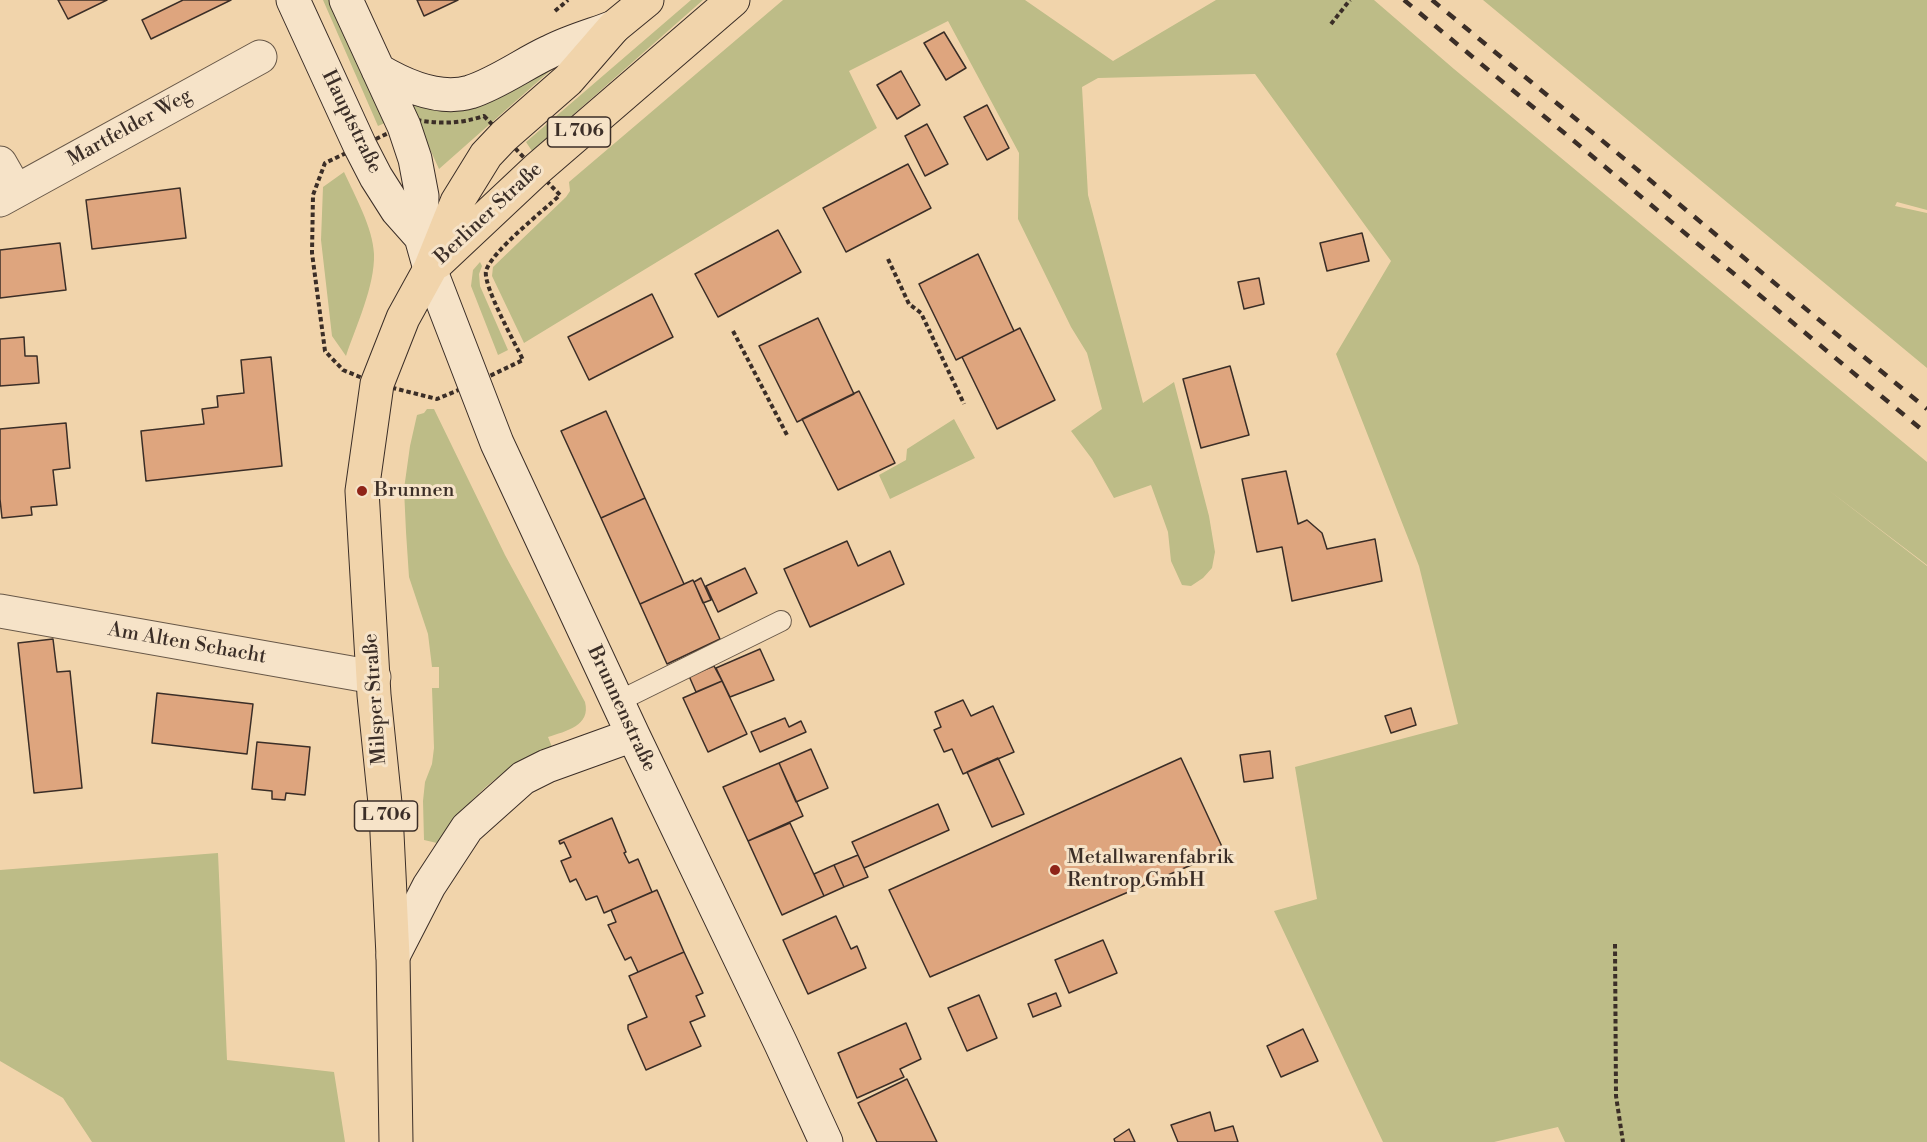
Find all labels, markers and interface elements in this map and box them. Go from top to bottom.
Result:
street label: Hauptstraße [316,66,386,178]
street label: Martfelder Weg [64,84,196,172]
road number: L 706 [548,117,610,147]
street label: Berliner Straße [430,158,548,270]
place label: Brunnen [374,479,455,503]
marker: Brunnen [355,484,369,498]
street label: Am Alten Schacht [106,618,268,670]
street label: Milsper Straße [359,632,393,766]
street label: Brunnenstraße [581,642,661,776]
road number: L 706 [354,801,418,831]
place label: Metallwarenfabrik Rentrop GmbH [1067,846,1233,893]
marker: Metallwarenfabrik Rentrop GmbH [1048,863,1062,877]

